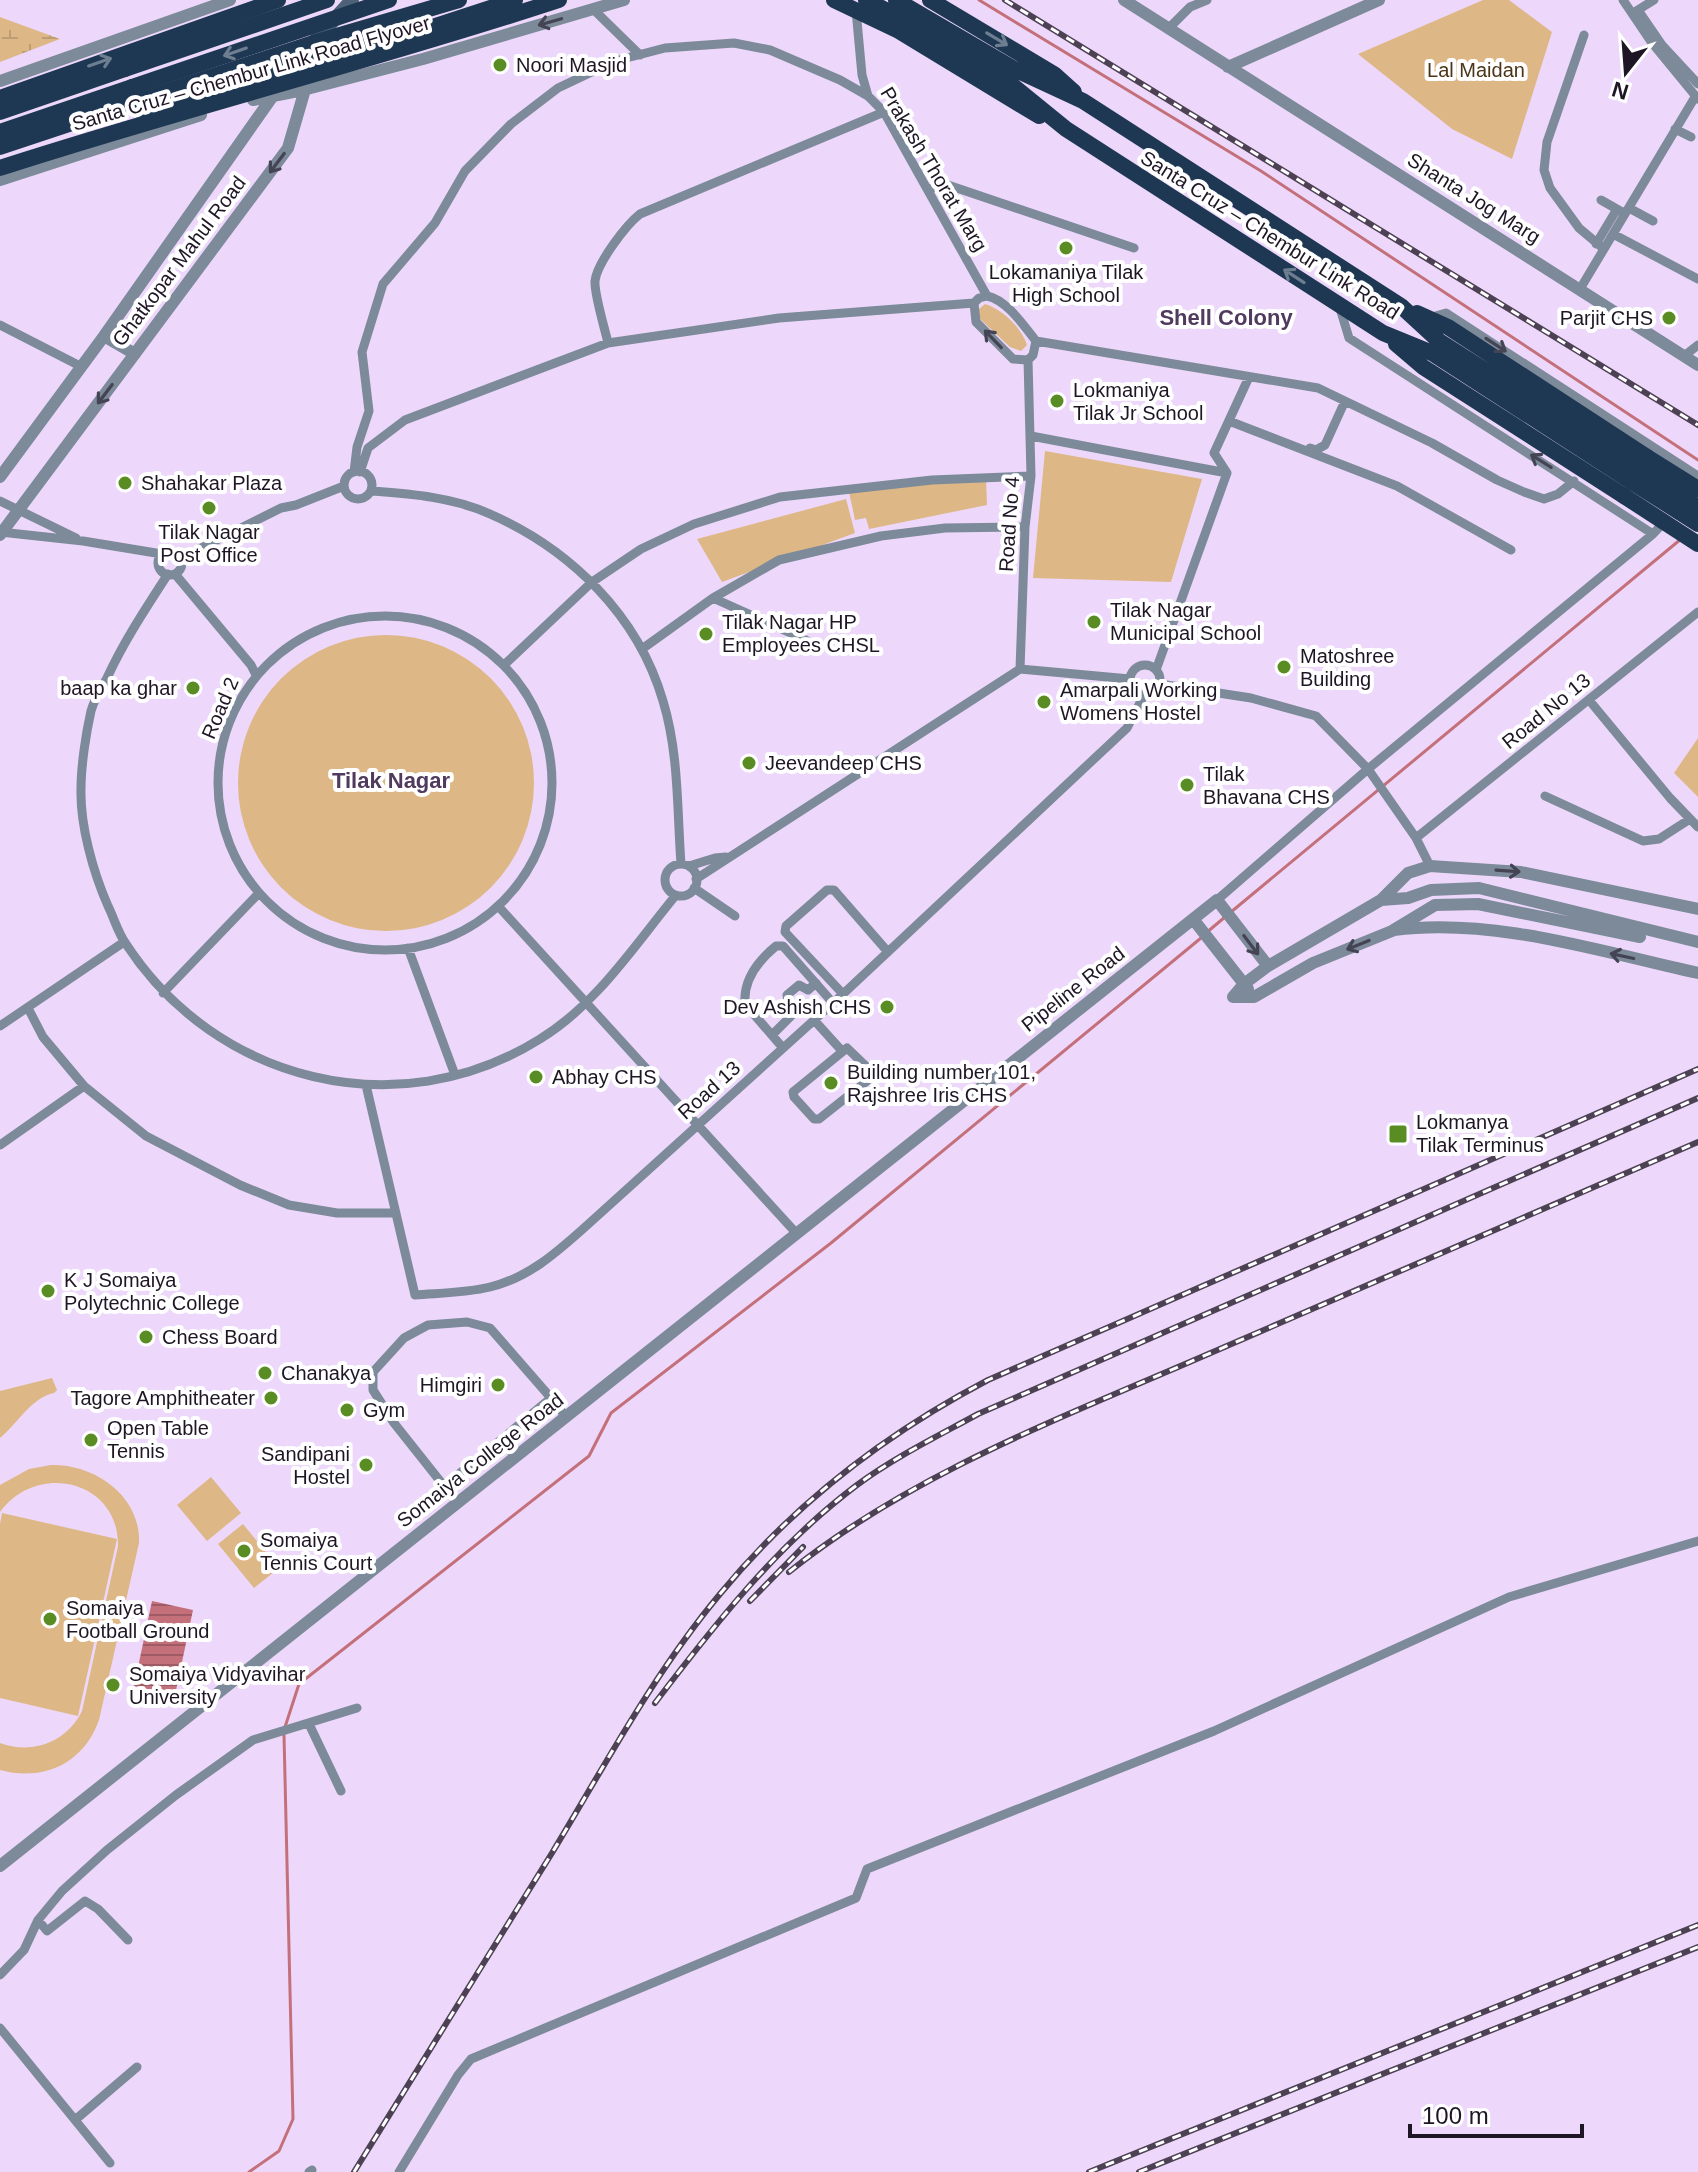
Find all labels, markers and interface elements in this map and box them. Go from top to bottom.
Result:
street label: Santa Cruz – Chembur Link Road Flyover [70,11,433,135]
one-way arrow [537,15,563,30]
one-way arrow [985,32,1008,48]
north arrow [1586,32,1666,112]
one-way arrow [223,46,248,61]
one-way arrow [87,54,112,69]
place label: Noori Masjid [516,54,627,76]
marker: Noori Masjid [491,56,509,74]
park label: Lal Maidan [1427,59,1525,81]
text: N [1609,76,1632,105]
street label: Prakash Thorat Marg [876,83,992,255]
street label: Santa Cruz – Chembur Link Road [1137,146,1403,324]
street label: Shanta Jog Marg [1404,148,1544,248]
one-way arrow [269,151,285,173]
street label: Ghatkopar Mahul Road [108,172,250,350]
marker: Lokamaniya Tilak High School [1057,239,1075,257]
place label: Lokamaniya Tilak High School [989,261,1144,306]
one-way arrow [1283,267,1305,284]
district label: Shell Colony [1159,305,1293,330]
place label: Parjit CHS [1560,307,1653,329]
marker: Parjit CHS [1660,309,1678,327]
one-way arrow [984,330,1003,349]
one-way arrow [1484,337,1507,353]
place label: Lokmaniya Tilak Jr School [1073,379,1203,424]
one-way arrow [97,383,114,404]
marker: Lokmaniya Tilak Jr School [1048,392,1066,410]
one-way arrow [1530,452,1553,468]
place label: Shahakar Plaza [141,472,283,494]
marker: Shahakar Plaza [116,474,134,492]
street label: Road No 4 [995,476,1023,572]
marker: Tilak Nagar Post Office [200,499,218,517]
place label: Tilak Nagar Post Office [158,521,260,566]
place label: Tilak Nagar Municipal School [1110,599,1261,644]
place label: Tilak Nagar HP Employees CHSL [722,611,880,656]
marker: Tilak Nagar Municipal School [1085,613,1103,631]
marker: Tilak Nagar HP Employees CHSL [697,625,715,643]
place label: Matoshree Building [1300,645,1395,690]
marker: Matoshree Building [1275,658,1293,676]
street label: Road No 13 [1498,669,1594,753]
street label: Road 2 [197,674,243,742]
place label: baap ka ghar [60,677,177,699]
marker: baap ka ghar [184,679,202,697]
place label: Amarpali Working Womens Hostel [1060,679,1217,724]
marker: Amarpali Working Womens Hostel [1035,693,1053,711]
place label: Jeevandeep CHS [765,752,922,774]
marker: Jeevandeep CHS [740,754,758,772]
place label: Tilak Bhavana CHS [1203,763,1330,808]
district label: Tilak Nagar [332,768,451,793]
marker: Tilak Bhavana CHS [1178,776,1196,794]
one-way arrow [1494,864,1521,879]
one-way arrow [1243,933,1260,955]
one-way arrow [1346,938,1371,953]
street label: Pipeline Road [1017,942,1129,1036]
one-way arrow [1609,948,1635,963]
place label: Dev Ashish CHS [723,996,871,1018]
marker: Dev Ashish CHS [878,998,896,1016]
street label: Road 13 [674,1057,744,1123]
place label: Building number 101, Rajshree Iris CHS [847,1061,1036,1106]
place label: Abhay CHS [552,1066,657,1088]
marker: Abhay CHS [527,1068,545,1086]
marker: Building number 101, Rajshree Iris CHS [822,1074,840,1092]
place label: Lokmanya Tilak Terminus [1416,1111,1544,1156]
marker: Lokmanya Tilak Terminus [1387,1123,1409,1145]
place label: K J Somaiya Polytechnic College [64,1269,240,1314]
marker: K J Somaiya Polytechnic College [39,1282,57,1300]
place label: Chess Board [162,1326,278,1348]
marker: Chess Board [137,1328,155,1346]
place label: Chanakya [281,1362,372,1384]
marker: Chanakya [256,1364,274,1382]
place label: Himgiri [420,1374,482,1396]
marker: Himgiri [489,1376,507,1394]
place label: Tagore Amphitheater [70,1387,255,1409]
street label: Somaiya College Road [393,1388,567,1532]
marker: Tagore Amphitheater [262,1389,280,1407]
place label: Gym [363,1399,405,1421]
marker: Gym [338,1401,356,1419]
place label: Open Table Tennis [107,1417,209,1462]
marker: Open Table Tennis [82,1431,100,1449]
place label: Sandipani Hostel [261,1443,350,1488]
marker: Sandipani Hostel [357,1456,375,1474]
place label: Somaiya Tennis Court [260,1529,373,1574]
marker: Somaiya Tennis Court [235,1542,253,1560]
place label: Somaiya Football Ground [66,1597,209,1642]
marker: Somaiya Football Ground [41,1610,59,1628]
place label: Somaiya Vidyavihar University [129,1663,306,1708]
marker: Somaiya Vidyavihar University [104,1676,122,1694]
scale bar [1410,2088,1582,2138]
text: 100 m [1422,2102,1489,2129]

